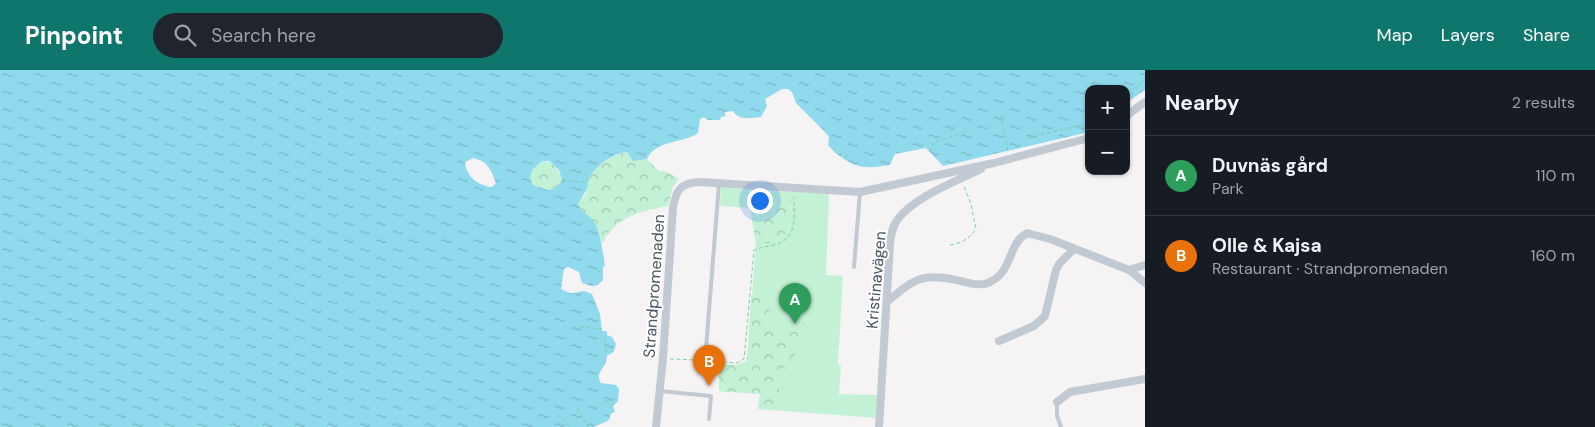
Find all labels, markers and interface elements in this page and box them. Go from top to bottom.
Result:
search box [153,13,503,58]
text: Pinpoint [25,20,123,51]
icon: search [171,21,199,49]
text: Search here [211,23,316,48]
text: Map [1377,23,1413,47]
text: Layers [1441,23,1495,47]
text: Share [1523,23,1570,47]
map controls [1085,85,1130,175]
button: + [1085,85,1130,130]
text: Nearby [1165,89,1239,117]
text: 2 results [1512,92,1575,113]
button: − [1085,130,1130,175]
text: Duvnäs gård [1212,153,1328,178]
text: A [1175,165,1187,186]
text: 110 m [1536,165,1575,186]
text: Park [1212,178,1244,199]
your location [747,188,773,214]
street label: Strandpromenaden [639,213,669,359]
street label: Kristinavägen [861,230,891,330]
text: Olle & Kajsa [1212,233,1322,258]
text: B [1176,245,1186,266]
text: 160 m [1531,245,1575,266]
text: Restaurant · Strandpromenaden [1212,258,1448,279]
pin: A [779,283,811,324]
pin: B [693,345,725,386]

